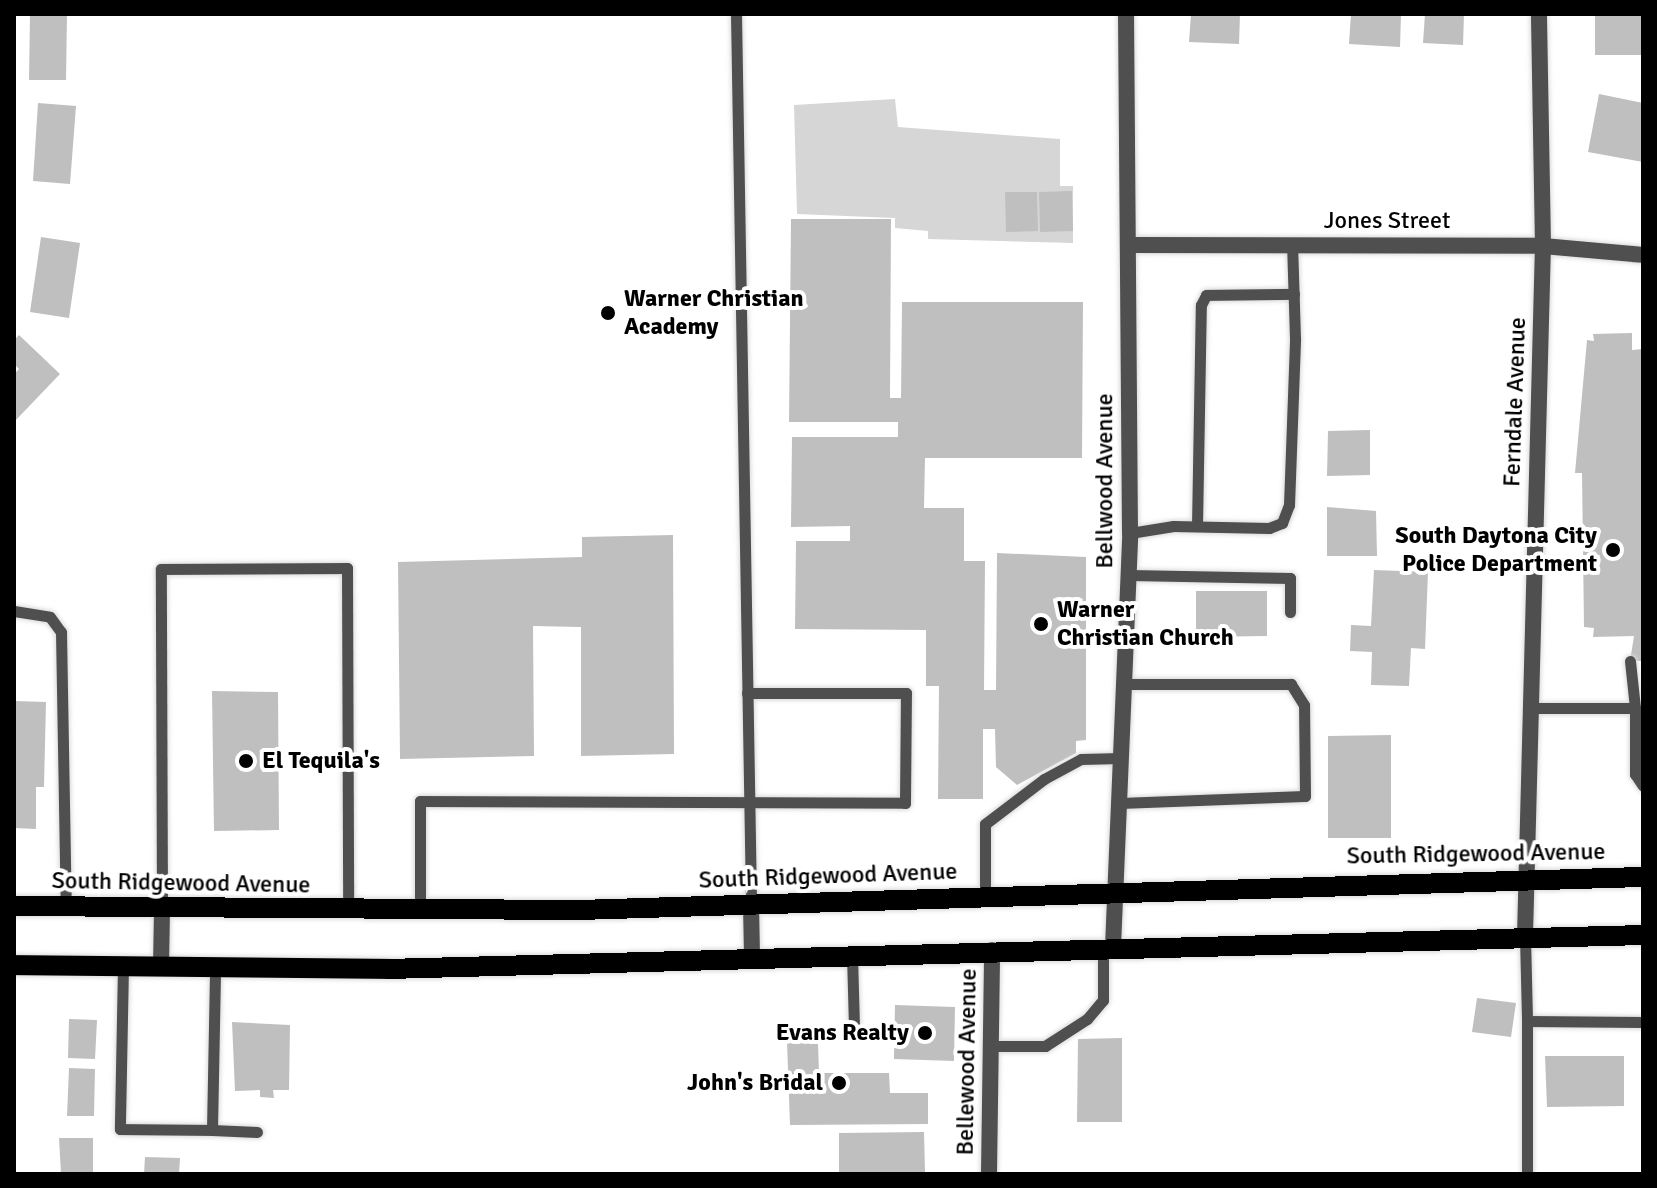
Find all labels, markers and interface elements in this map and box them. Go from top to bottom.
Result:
street label: Jones Street [1324,207,1450,235]
place label: Warner Christian Academy [624,285,804,341]
marker: Warner Christian Academy [599,304,617,322]
street label: Ferndale Avenue [1498,317,1532,487]
street label: Bellwood Avenue [1091,393,1119,569]
place label: South Daytona City Police Department [1395,522,1597,578]
marker: South Daytona City Police Department [1604,541,1622,559]
place label: Warner Christian Church [1057,596,1234,652]
marker: Warner Christian Church [1032,615,1050,633]
place label: El Tequila's [262,747,380,775]
marker: El Tequila's [237,752,255,770]
street label: South Ridgewood Avenue [1346,837,1606,871]
street label: South Ridgewood Avenue [698,857,958,895]
street label: South Ridgewood Avenue [51,866,311,900]
street label: Bellewood Avenue [951,968,983,1156]
place label: Evans Realty [776,1019,909,1047]
marker: Evans Realty [916,1024,934,1042]
place label: John's Bridal [687,1069,823,1097]
marker: John's Bridal [830,1074,848,1092]

